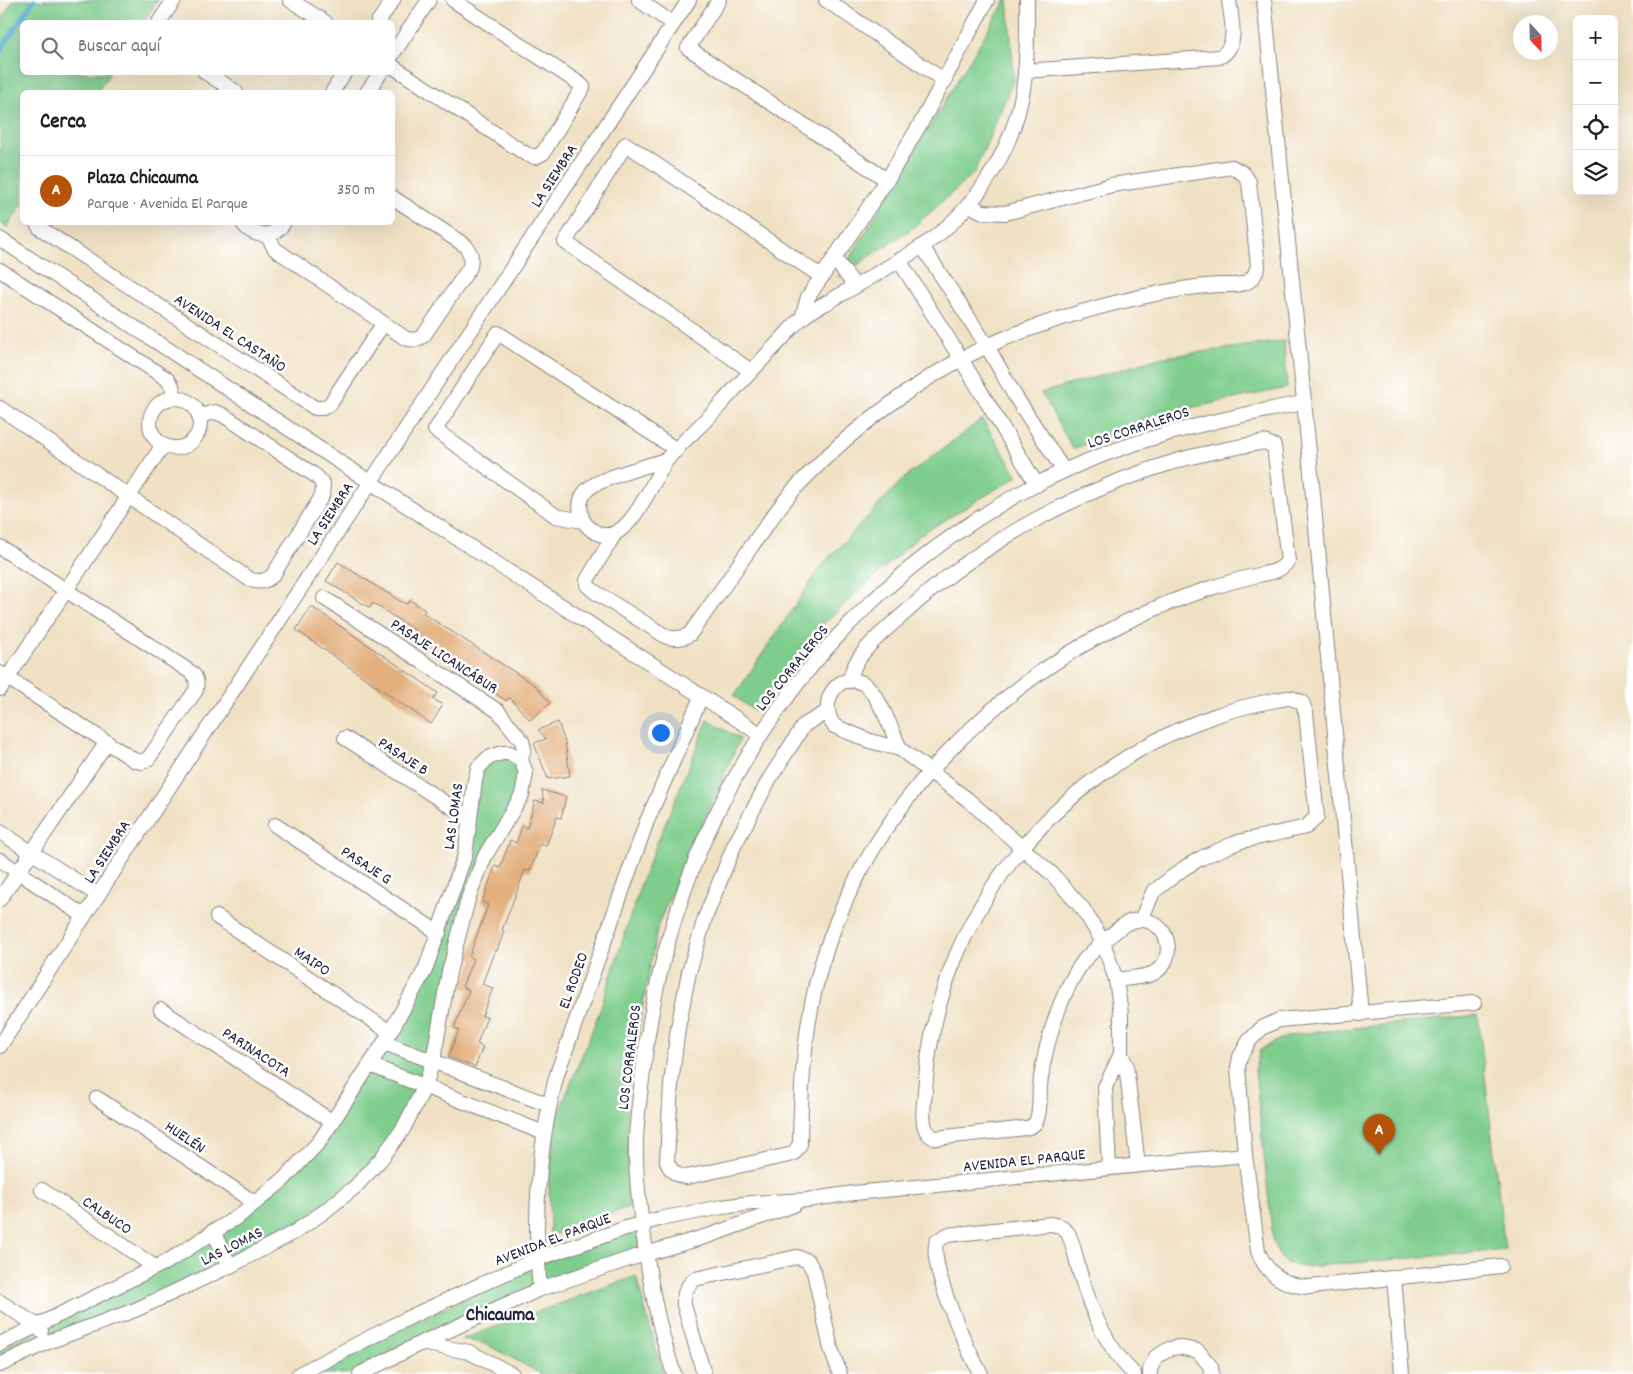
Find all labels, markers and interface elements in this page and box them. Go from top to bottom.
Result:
north arrow [1513,15,1558,60]
map controls [1573,15,1618,195]
button: + [1573,15,1618,60]
search box [20,20,395,75]
icon: search [38,34,66,62]
text: Buscar aquí [78,34,160,61]
button: − [1573,60,1618,105]
button: locate [1573,105,1618,150]
text: Cerca [40,108,86,138]
street label: LA SIEMBRA [526,140,584,213]
button: layers [1573,150,1618,195]
text: Plaza Chicauma [87,166,198,193]
text: A [52,179,60,202]
text: 350 m [337,179,375,202]
text: Parque · Avenida El Parque [87,193,248,216]
street label: AVENIDA EL CASTAÑO [169,289,290,379]
street label: LOS CORRALEROS [1085,401,1193,456]
street label: LA SIEMBRA [302,478,360,551]
street label: PASAJE LICANCÁBUR [385,614,502,701]
street label: LOS CORRALEROS [751,620,835,717]
your location [648,720,674,746]
street label: PASAJE B [373,732,432,782]
street label: LAS LOMAS [438,782,471,851]
street label: LA SIEMBRA [79,816,137,889]
street label: PASAJE G [336,841,396,891]
street label: MAIPO [289,941,334,983]
street label: EL RODEO [553,949,595,1013]
street label: LOS CORRALEROS [613,1003,648,1111]
street label: PARINACOTA [217,1022,295,1084]
pin: A [1363,1114,1395,1155]
street label: HUELÉN [160,1116,210,1160]
street label: AVENIDA EL PARQUE [962,1144,1087,1179]
street label: CALBUCO [77,1191,136,1241]
street label: AVENIDA EL PARQUE [491,1207,615,1273]
street label: LAS LOMAS [197,1222,267,1273]
district label: Chicauma [466,1303,535,1330]

